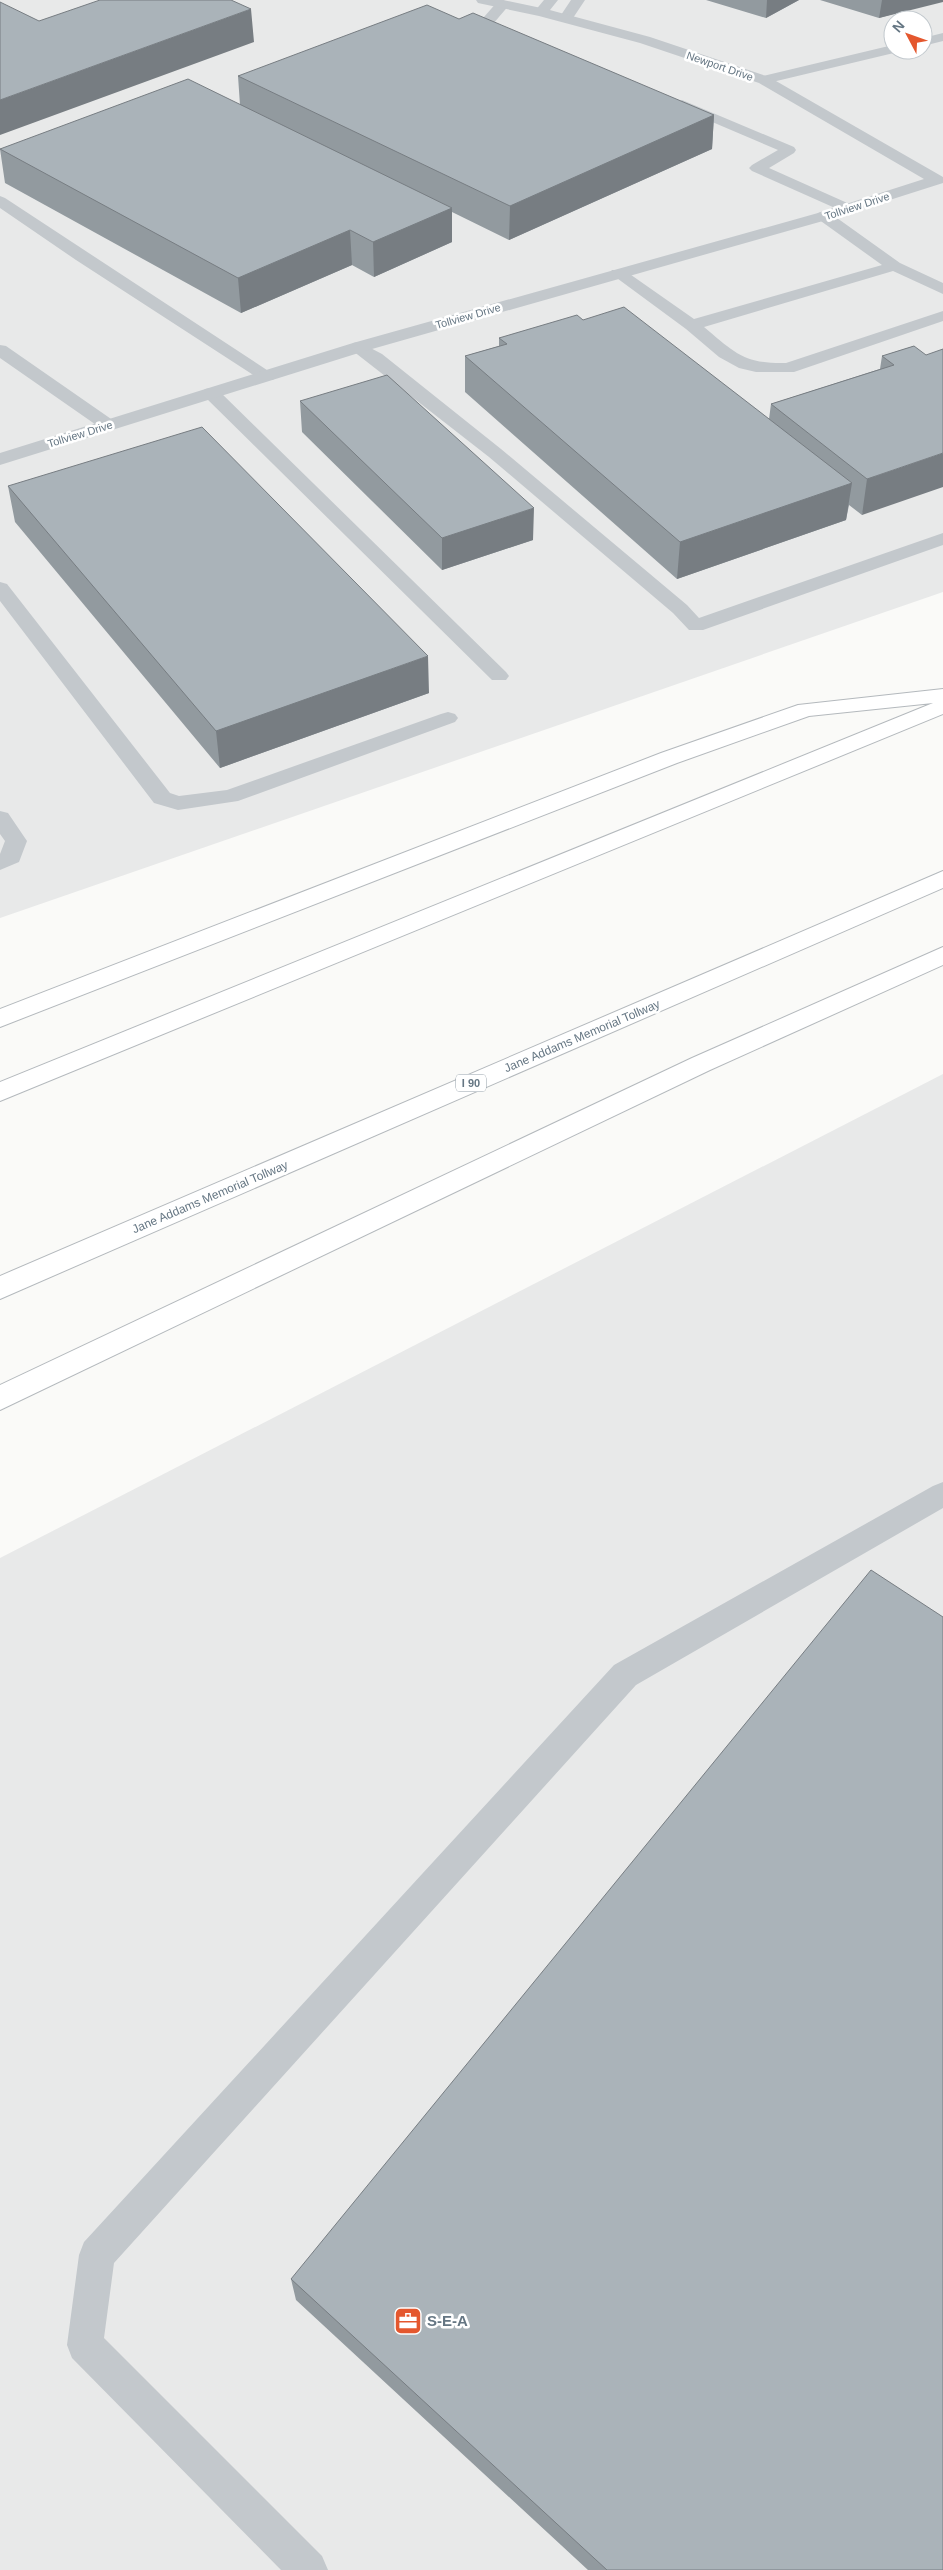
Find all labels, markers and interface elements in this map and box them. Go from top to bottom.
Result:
north arrow [883,10,933,60]
text: N [889,17,908,36]
street label: Newport Drive [685,49,755,83]
street label: Tollview Drive [823,190,891,222]
street label: Tollview Drive [434,301,502,331]
street label: Tollview Drive [46,418,114,450]
street label: Jane Addams Memorial Tollway [502,997,662,1075]
road number: I 90 [456,1074,486,1092]
street label: Jane Addams Memorial Tollway [130,1158,290,1236]
office icon: S-E-A [393,2306,423,2336]
place label: S-E-A [427,2312,468,2329]

